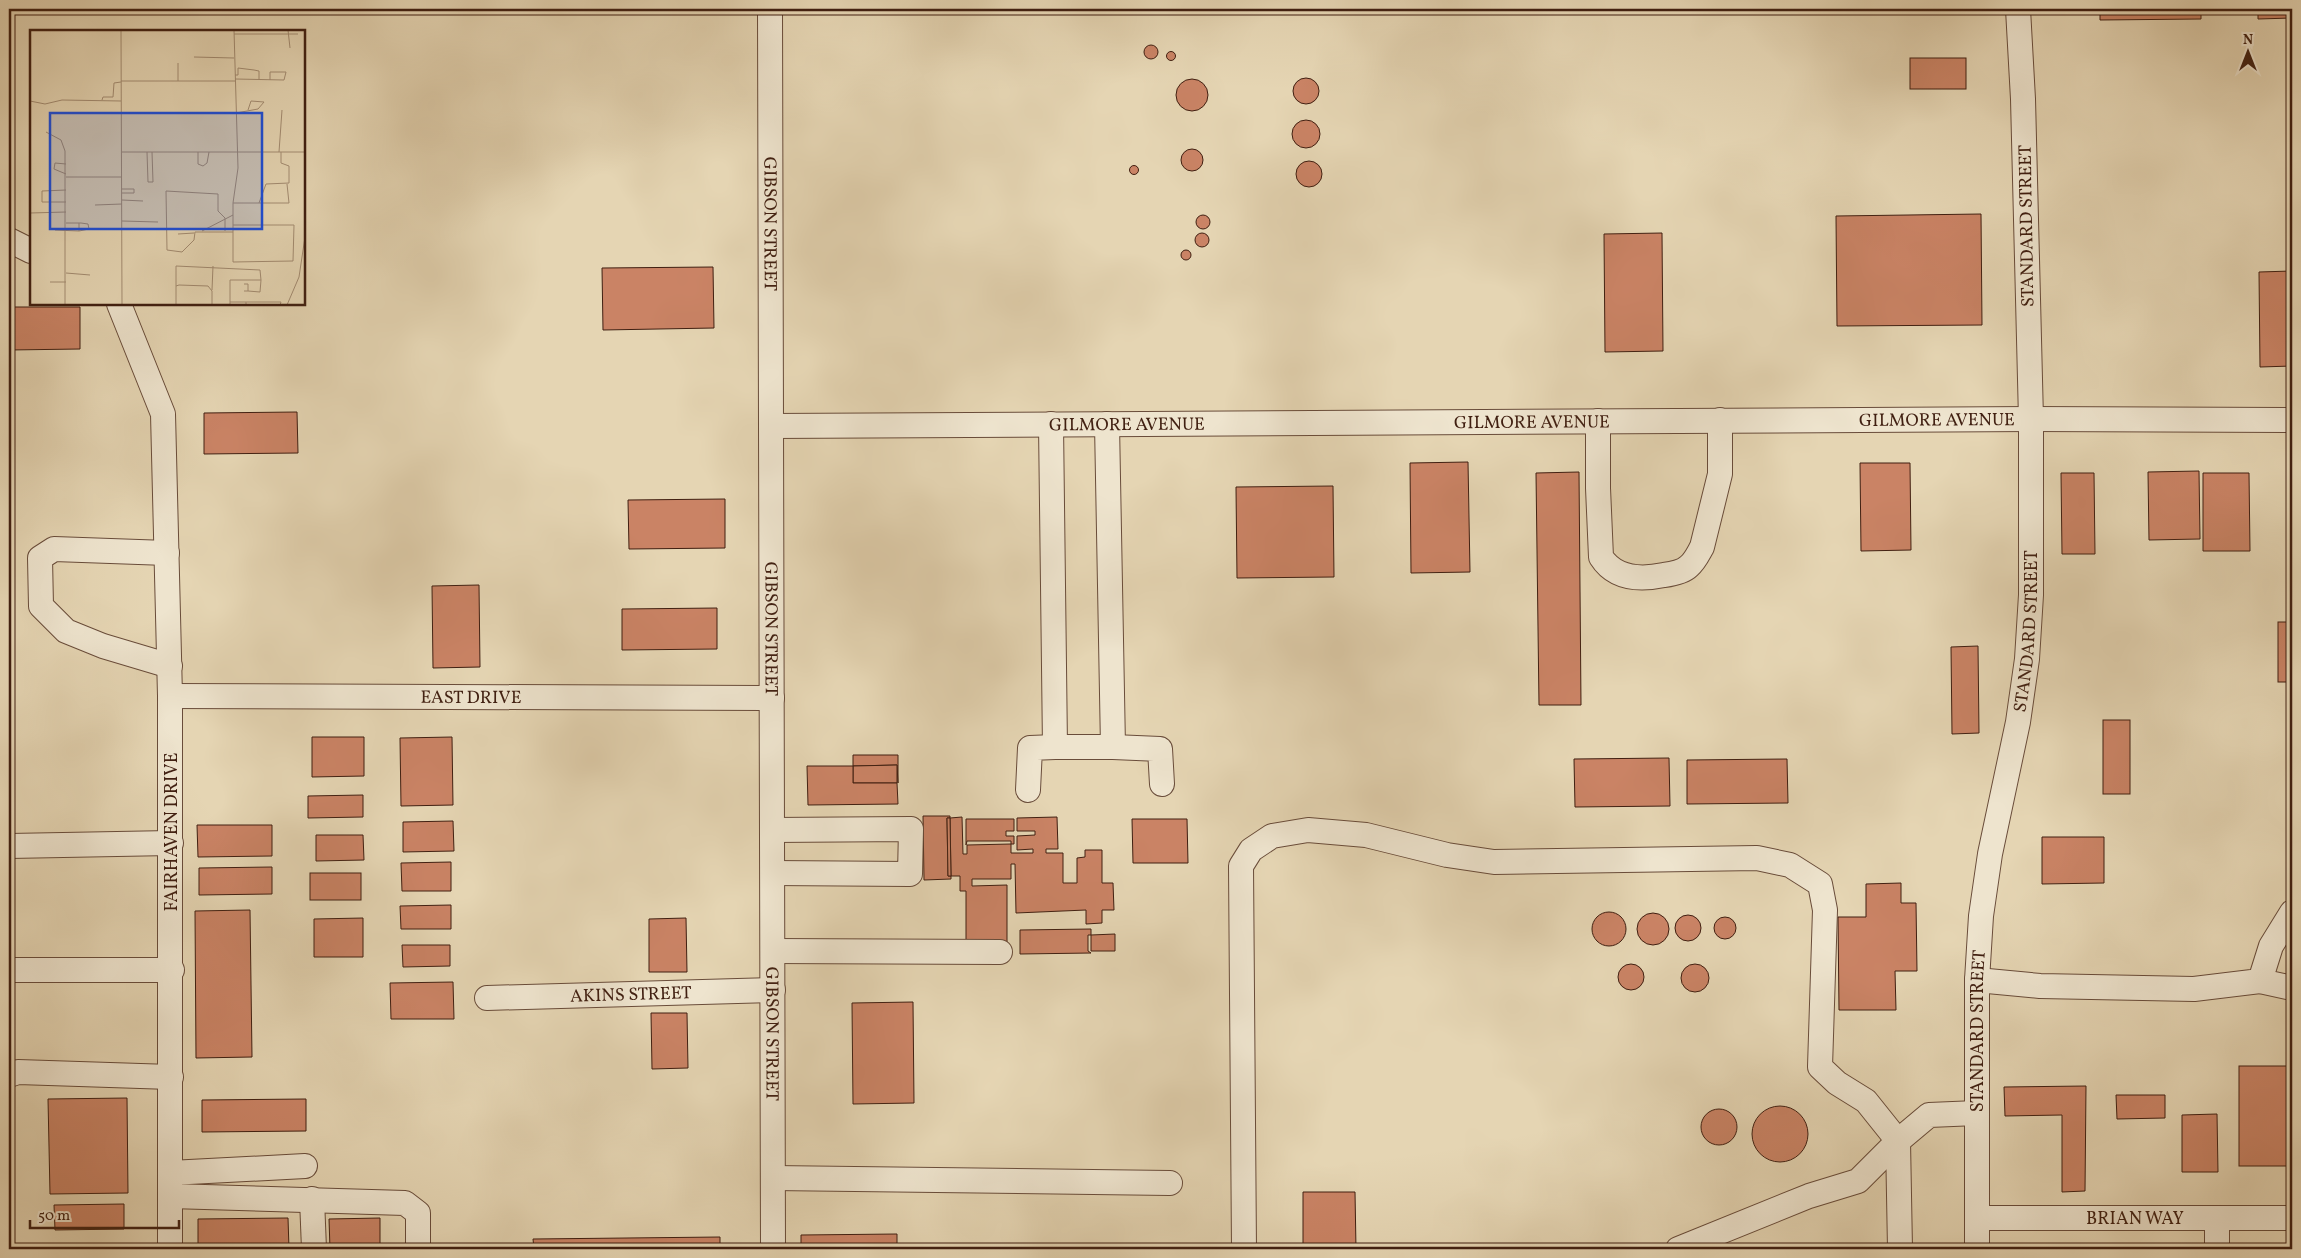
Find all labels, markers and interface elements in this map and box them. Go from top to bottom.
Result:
north arrow [2224,28,2274,78]
inset map [30,30,305,305]
text: N [2243,31,2253,50]
street label: STANDARD STREET [2014,144,2041,307]
street label: GIBSON STREET [756,157,782,292]
street label: GILMORE AVENUE [1859,408,2015,434]
street label: GILMORE AVENUE [1454,410,1610,436]
street label: GILMORE AVENUE [1049,413,1205,438]
street label: STANDARD STREET [2009,550,2045,714]
street label: GIBSON STREET [757,562,783,697]
street label: EAST DRIVE [420,686,522,711]
street label: FAIRHAVEN DRIVE [160,752,185,912]
street label: STANDARD STREET [1966,949,1993,1112]
street label: GIBSON STREET [758,967,784,1102]
street label: AKINS STREET [570,981,693,1010]
scale bar [30,1198,179,1230]
text: 50 m [38,1206,70,1227]
street label: BRIAN WAY [2086,1207,2184,1232]

